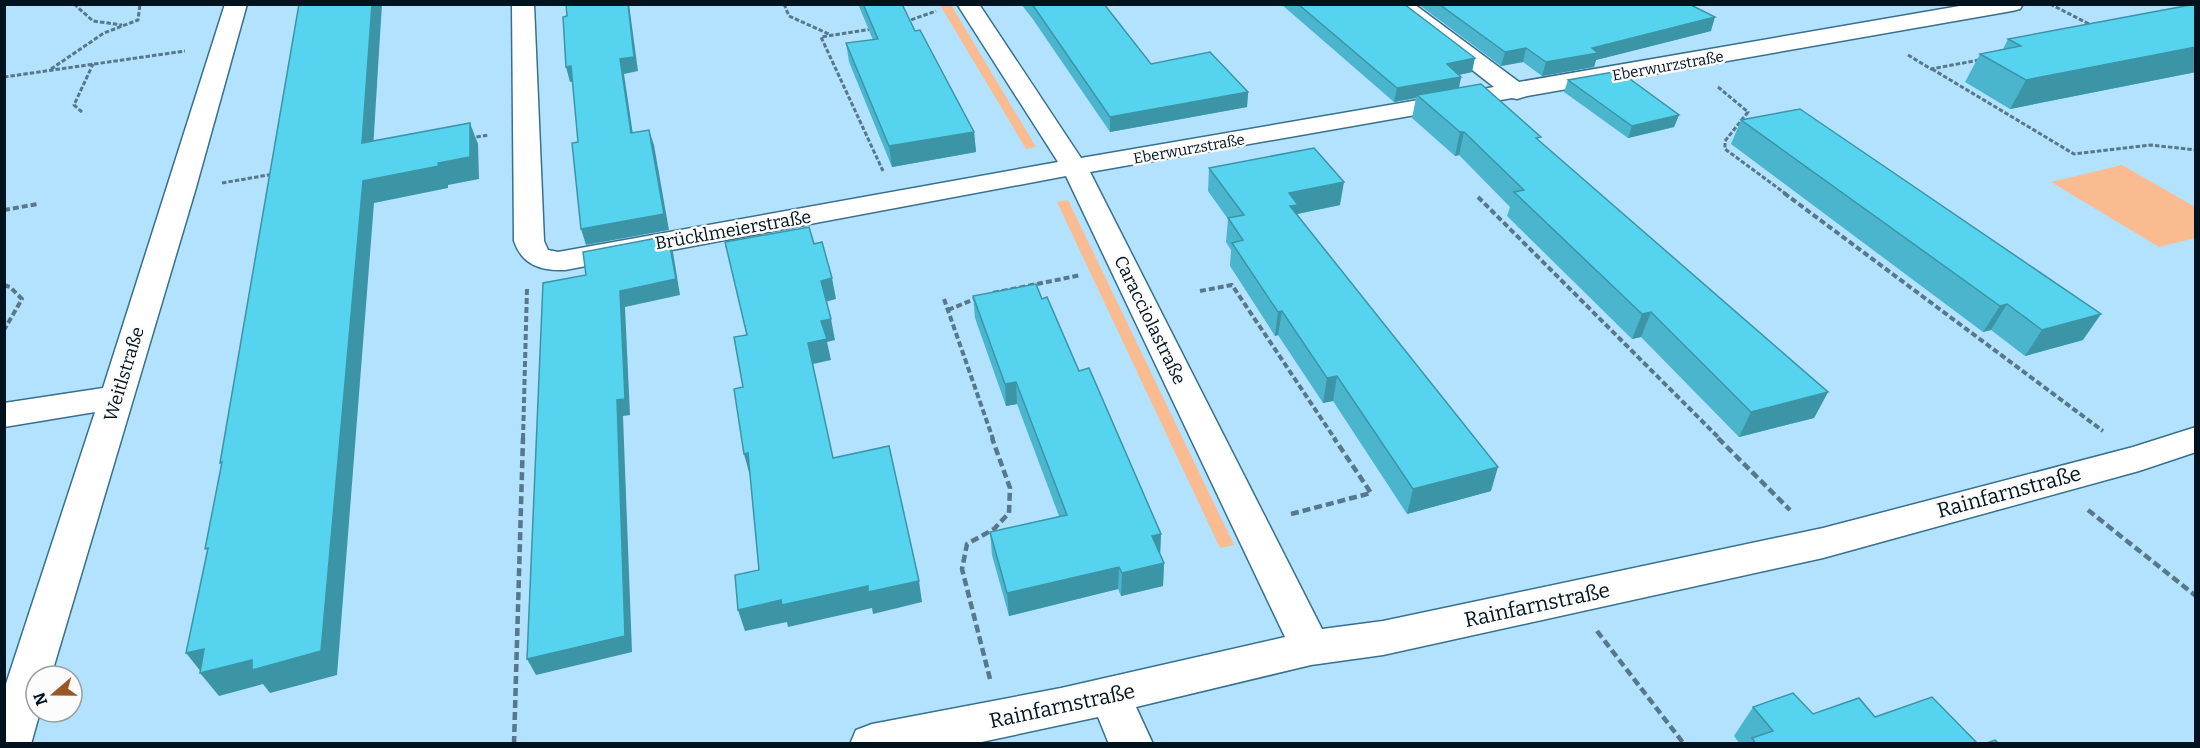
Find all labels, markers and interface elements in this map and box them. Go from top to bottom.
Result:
street label: Eberwurzstraße [1611,47,1725,85]
street label: Eberwurzstraße [1132,130,1246,168]
street label: Brücklmeierstraße [653,205,813,255]
street label: Caracciolastraße [1109,252,1191,388]
street label: Weitlstraße [99,324,149,424]
street label: Rainfarnstraße [1934,460,2084,524]
street label: Rainfarnstraße [1462,577,1612,633]
north arrow [24,664,84,724]
street label: Rainfarnstraße [987,678,1137,734]
text: N [29,690,51,708]

